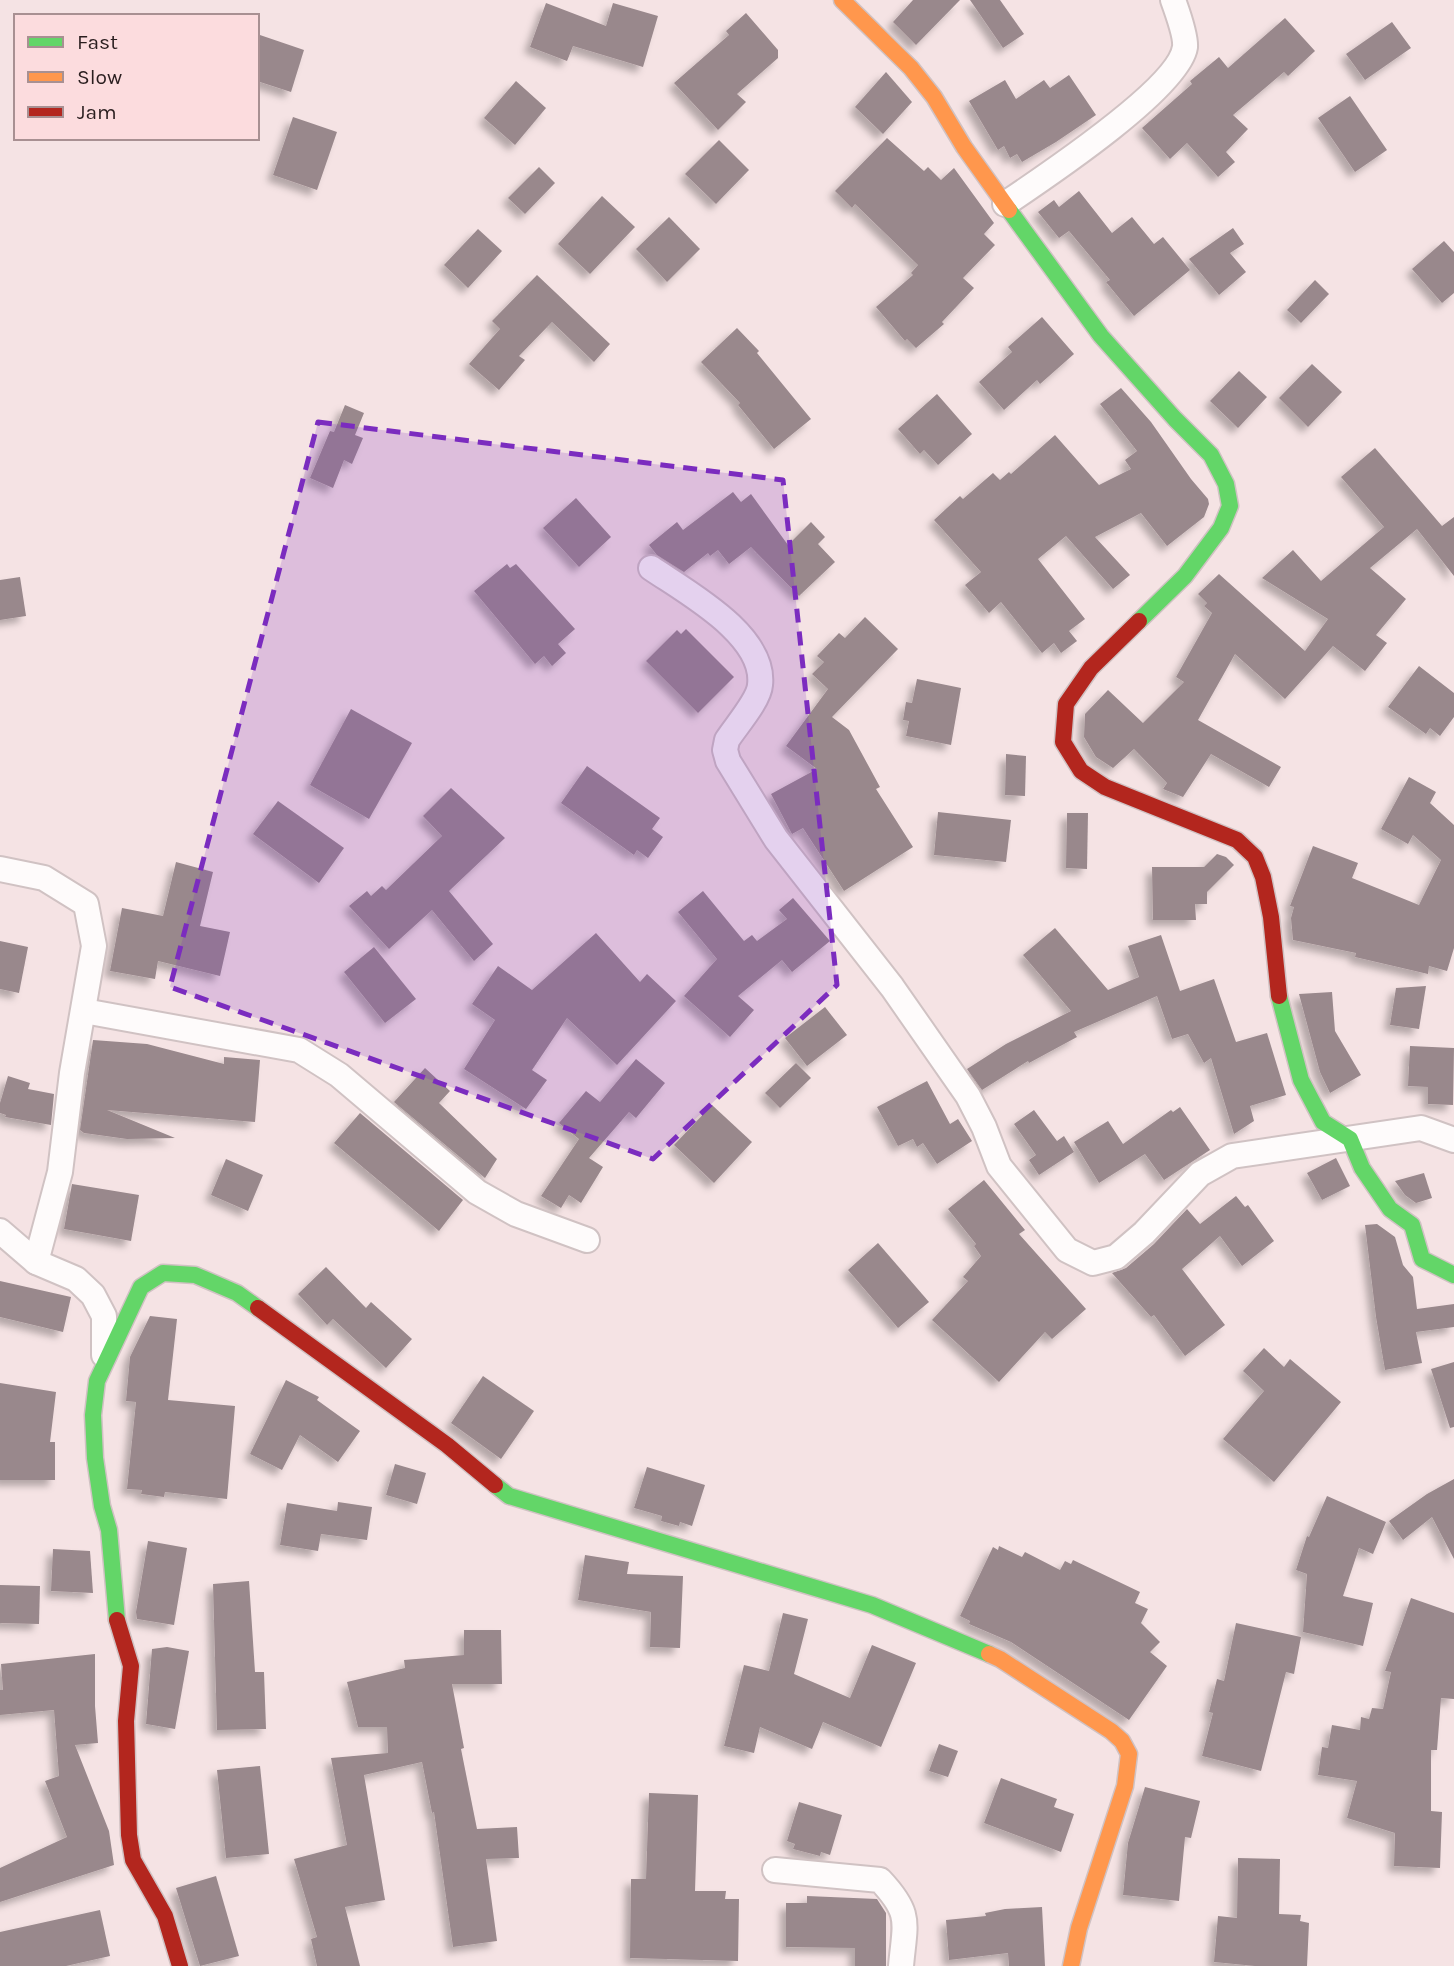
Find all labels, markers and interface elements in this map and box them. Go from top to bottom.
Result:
legend [14,14,259,140]
text: Fast [77,30,118,54]
text: Slow [77,65,122,89]
text: Jam [77,100,117,124]

